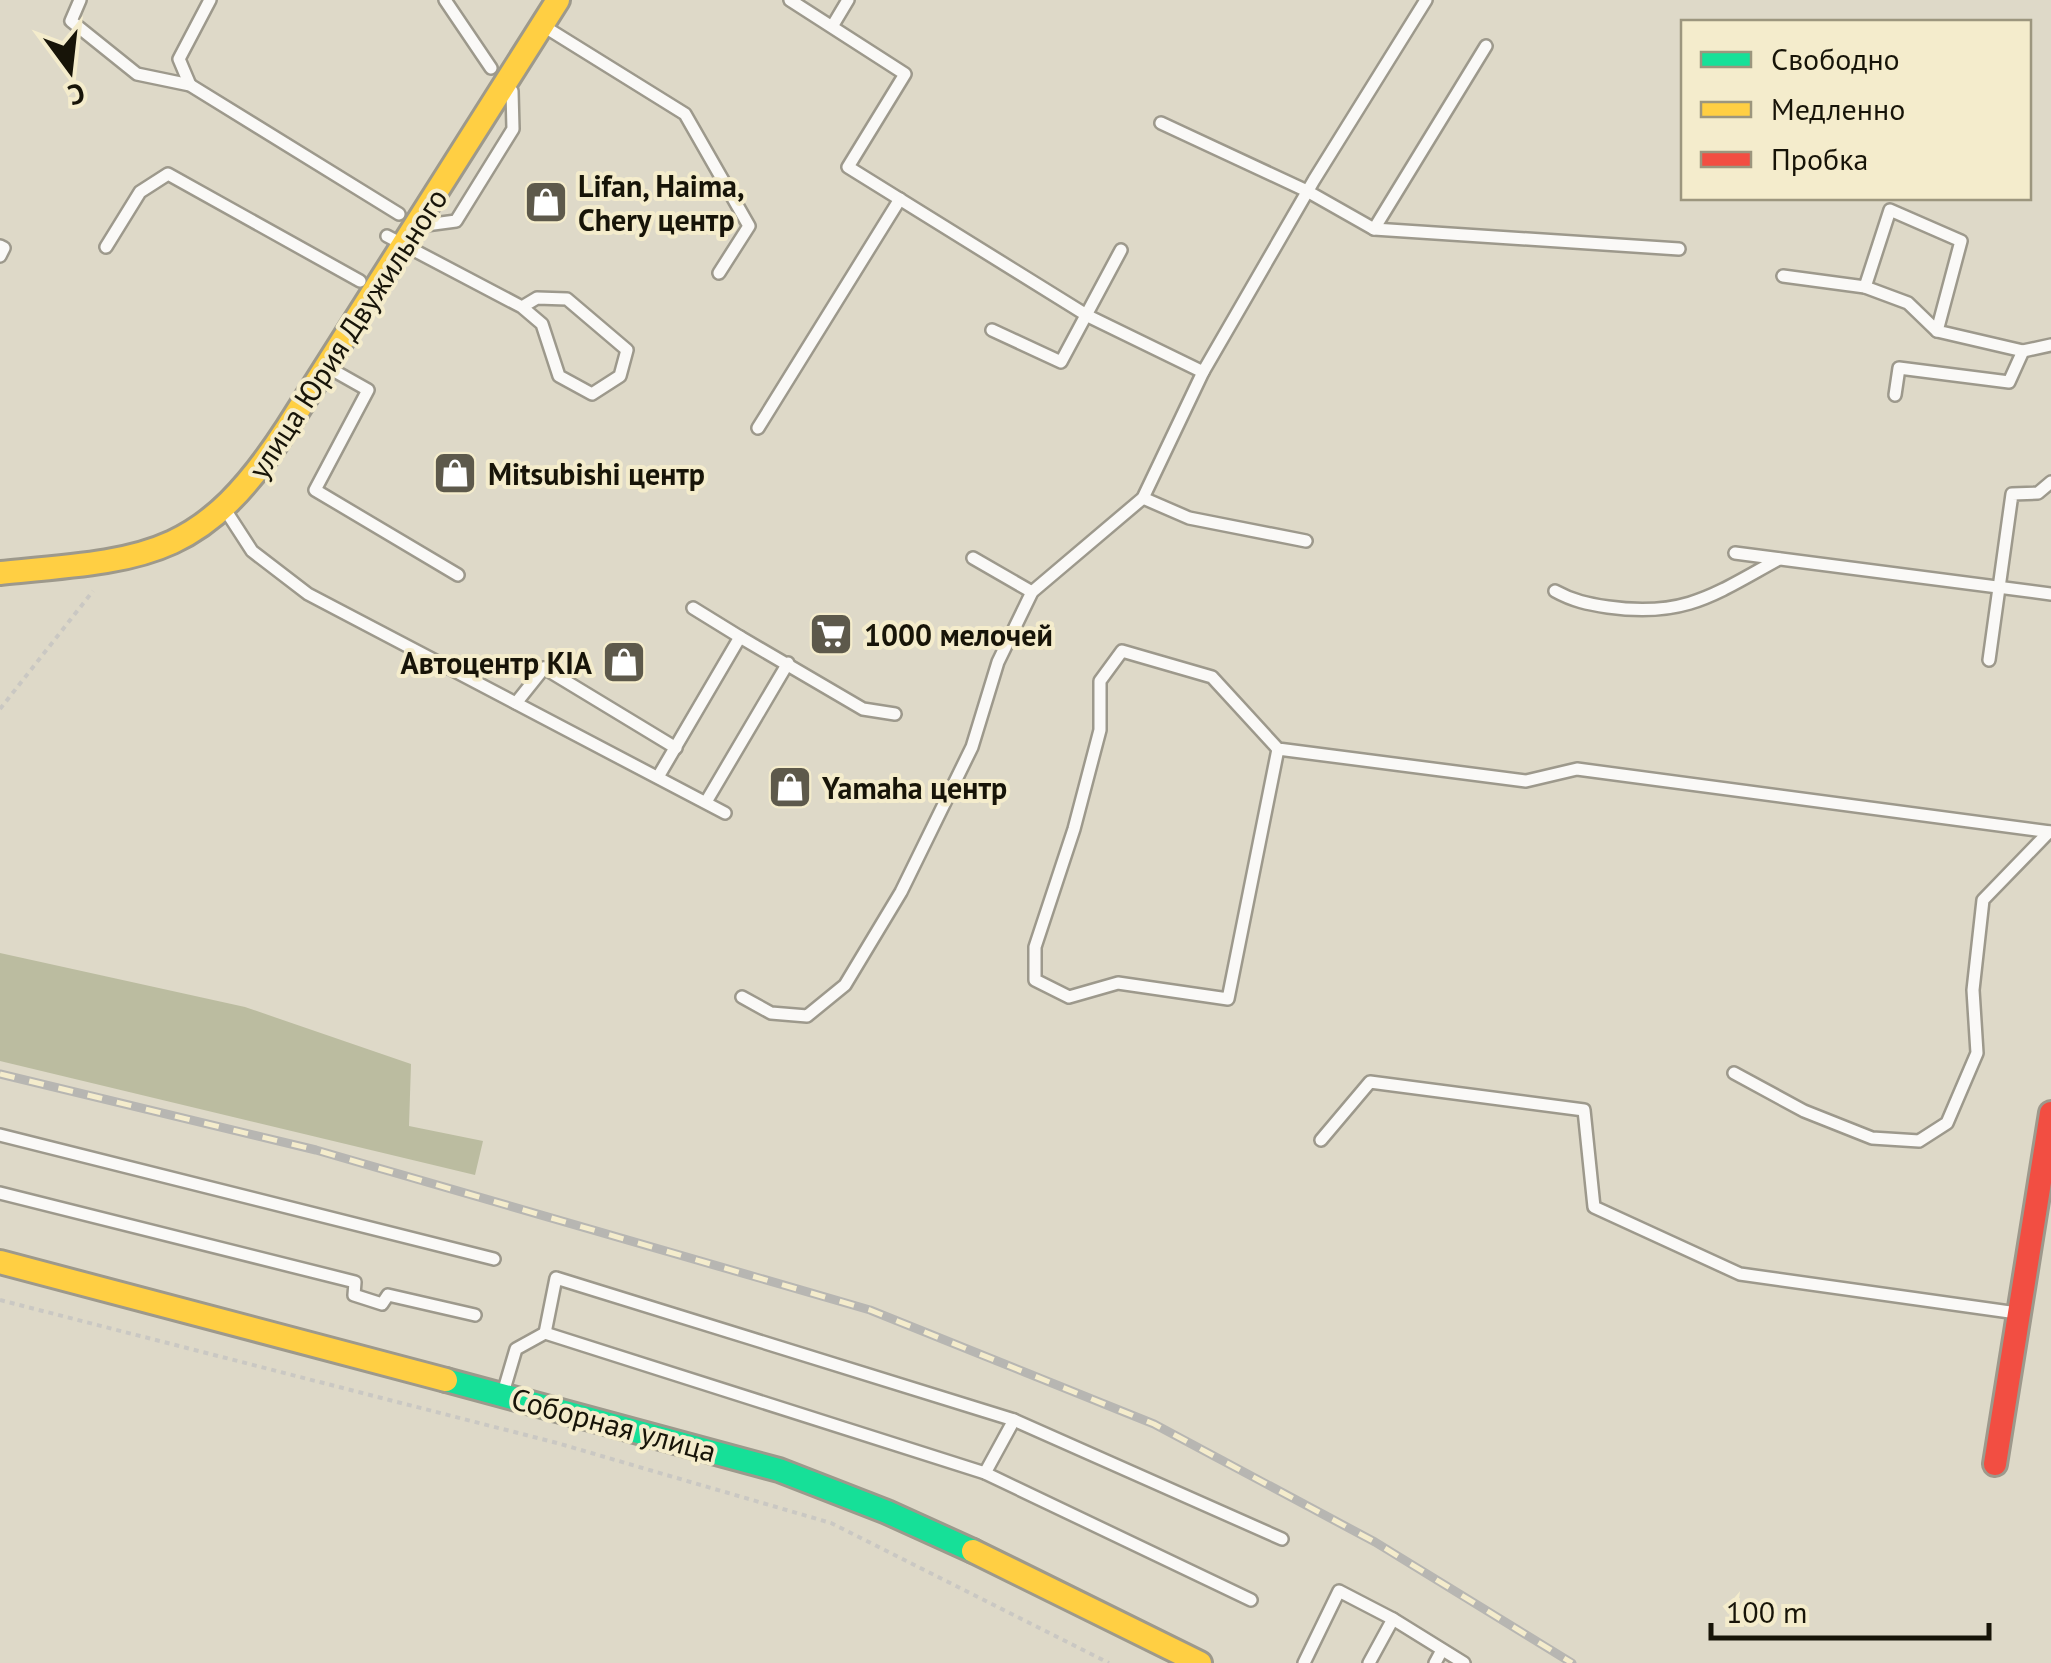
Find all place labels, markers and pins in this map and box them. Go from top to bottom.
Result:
place label: Lifan, Haima, Chery центр [578,166,745,239]
shop icon: Lifan, Haima, Chery центр [523,179,569,225]
shop icon: Mitsubishi центр [432,450,478,496]
place label: Mitsubishi центр [488,454,705,493]
supermarket icon: 1000 мелочей [808,611,854,657]
place label: 1000 мелочей [864,615,1053,654]
shop icon: Автоцентр KIA [601,639,647,685]
place label: Автоцентр KIA [401,643,593,682]
shop icon: Yamaha центр [767,764,813,810]
place label: Yamaha центр [821,768,1007,807]

